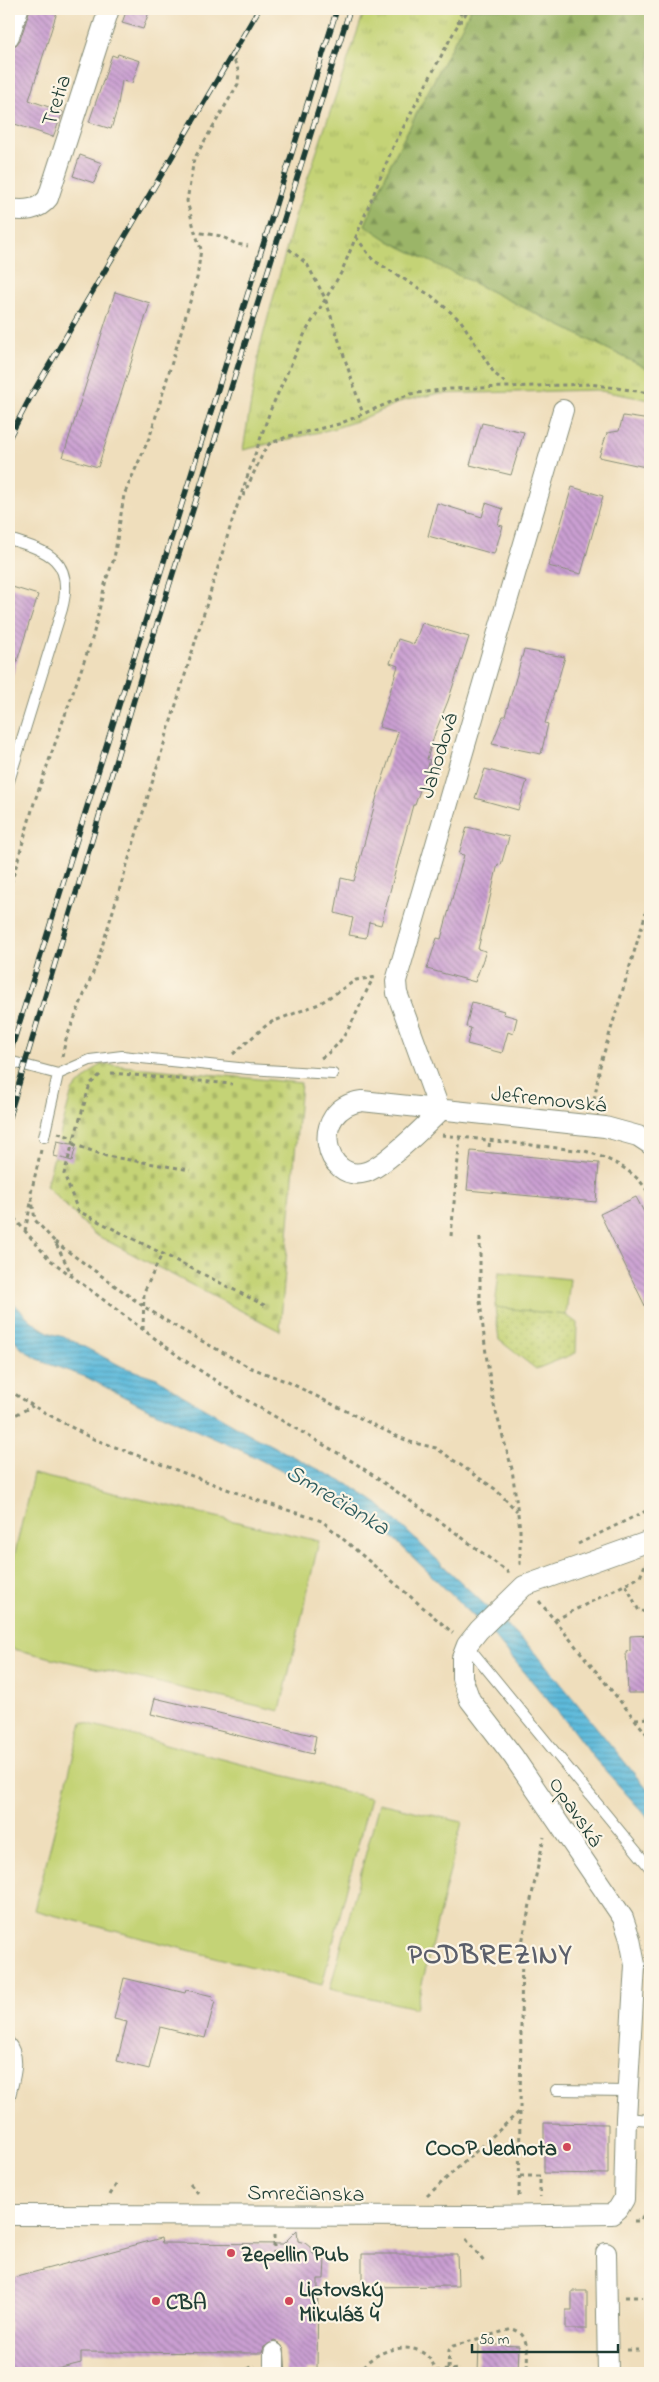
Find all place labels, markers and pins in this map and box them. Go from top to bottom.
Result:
place label: COOP Jednota [425,2134,557,2166]
marker: COOP Jednota [561,2141,573,2153]
place label: Zepellin Pub [241,2240,349,2272]
marker: Zepellin Pub [225,2247,237,2259]
place label: Liptovský Mikuláš 4 [299,2275,383,2332]
place label: CBA [166,2288,206,2320]
marker: CBA [150,2295,162,2307]
marker: Liptovský Mikuláš 4 [283,2295,295,2307]

